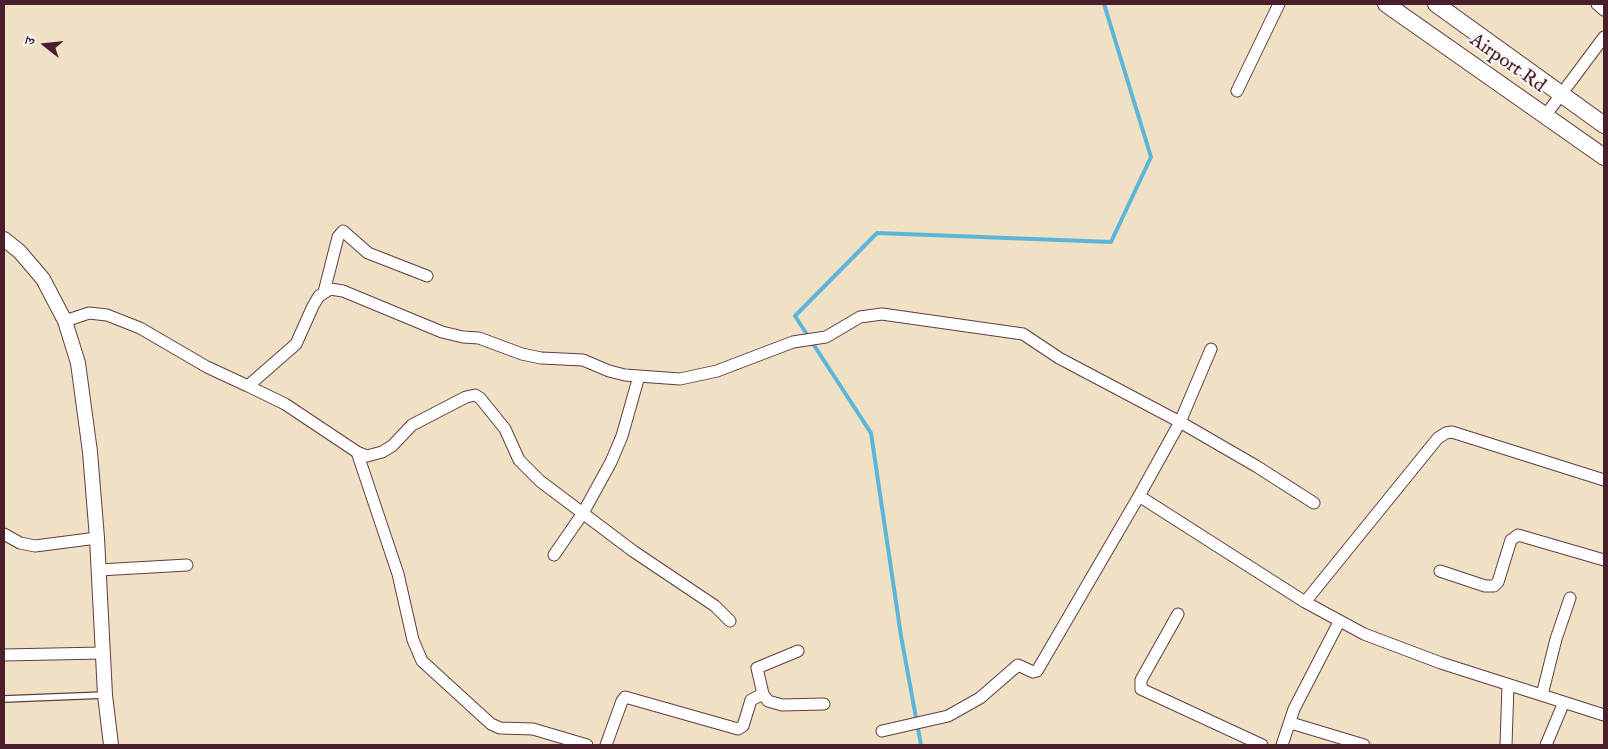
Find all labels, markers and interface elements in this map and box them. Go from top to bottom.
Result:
north arrow [20,20,70,70]
street label: Airport Rd [1465,30,1549,98]
text: उ [21,35,40,47]

